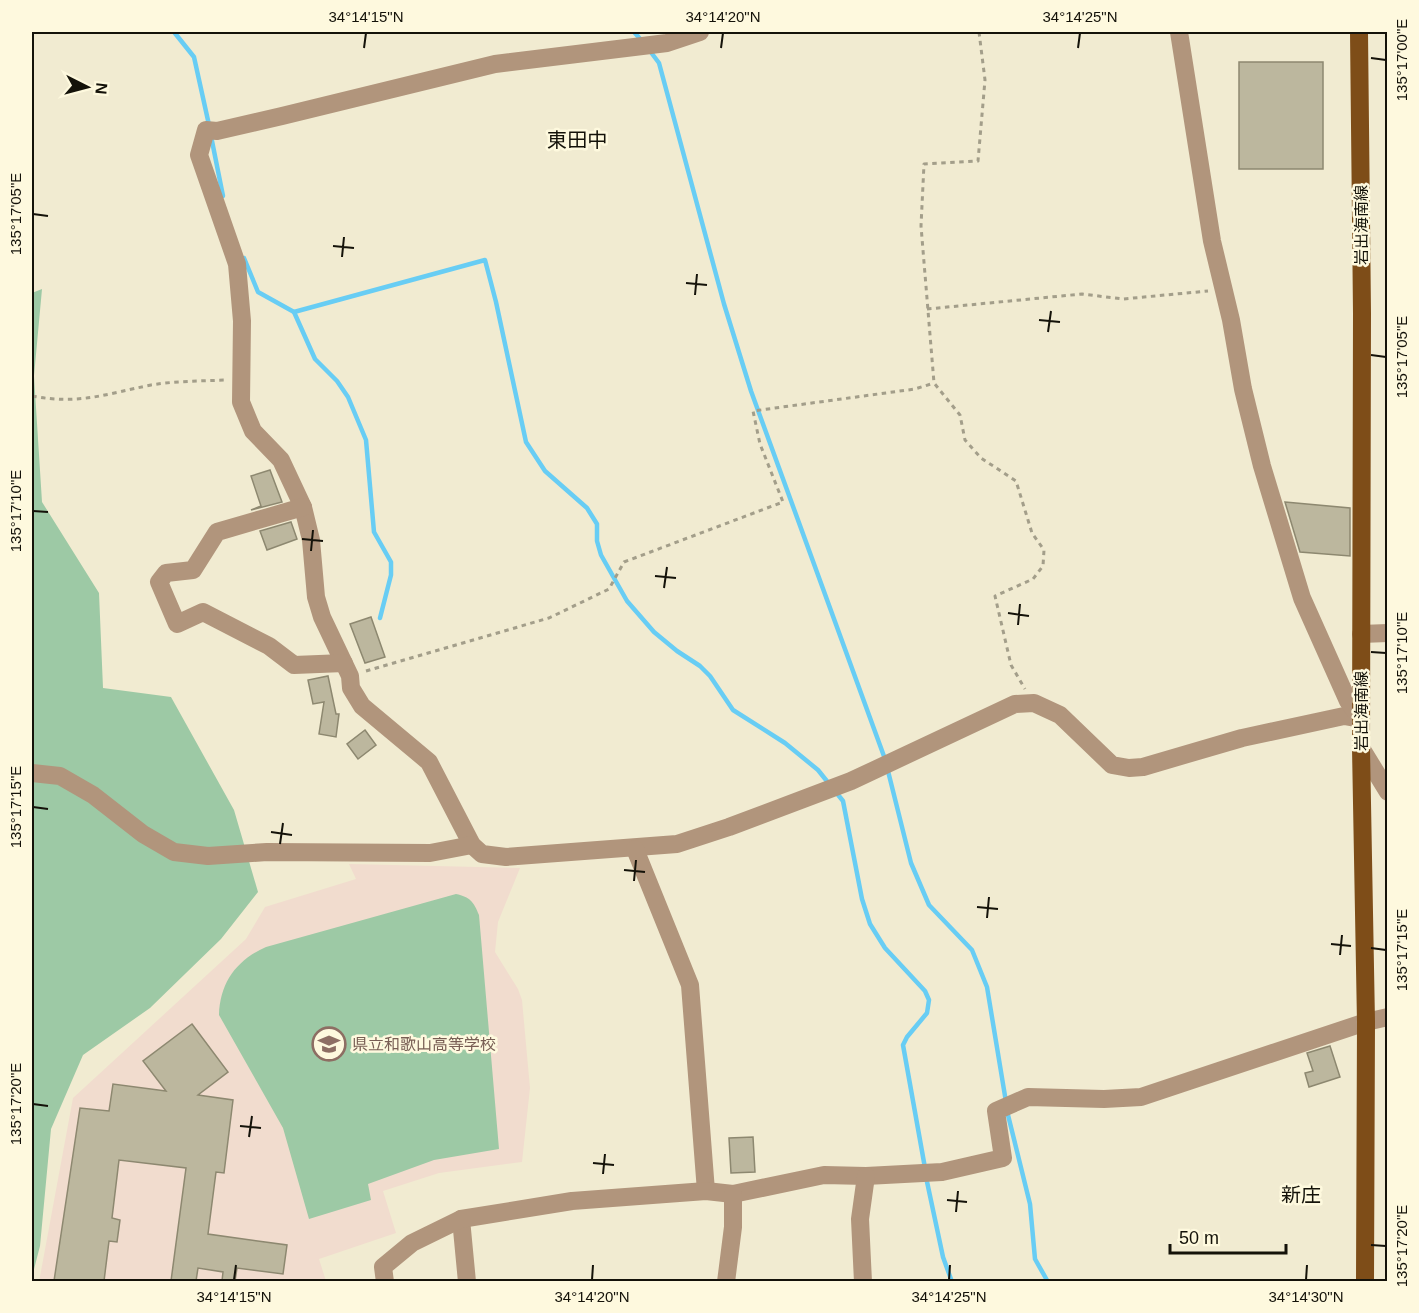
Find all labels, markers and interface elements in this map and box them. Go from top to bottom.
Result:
text: 34°14'15"N [328,8,404,25]
text: 34°14'20"N [685,8,761,25]
text: 34°14'25"N [1042,8,1118,25]
text: 135°17'00"E [1393,19,1410,101]
north arrow [57,57,117,117]
text: N [92,82,110,95]
district label: 東田中 [547,129,607,151]
text: 135°17'05"E [7,173,24,255]
street label: 岩出海南線 [1353,185,1370,265]
text: 135°17'05"E [1393,316,1410,398]
text: 135°17'10"E [7,470,24,552]
text: 135°17'10"E [1393,612,1410,694]
street label: 岩出海南線 [1353,671,1370,751]
text: 135°17'15"E [7,766,24,848]
text: 135°17'15"E [1393,909,1410,991]
school or university icon: 県立和歌山高等学校 [311,1026,347,1062]
place label: 県立和歌山高等学校 [352,1036,496,1053]
text: 135°17'20"E [7,1063,24,1145]
district label: 新庄 [1281,1184,1321,1206]
text: 135°17'20"E [1393,1205,1410,1287]
scale bar [1170,1217,1286,1255]
text: 50 m [1179,1228,1219,1248]
text: 34°14'15"N [196,1288,272,1305]
text: 34°14'20"N [554,1288,630,1305]
text: 34°14'25"N [911,1288,987,1305]
text: 34°14'30"N [1268,1288,1344,1305]

